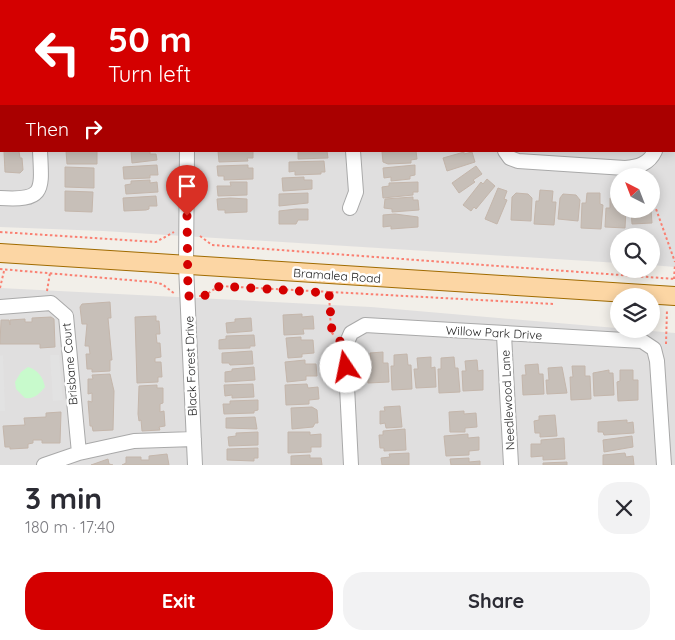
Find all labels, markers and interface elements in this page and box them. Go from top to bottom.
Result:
text: 50 m [108,17,192,61]
icon: left [25,20,90,85]
text: Turn left [108,60,191,88]
icon: right [79,115,107,143]
text: Then [25,117,69,141]
pin [166,165,208,216]
north arrow [610,168,660,218]
map controls [610,168,660,338]
icon: arrive [173,172,201,200]
button: search [610,228,660,278]
street label: Bramalea Road [293,265,381,286]
button: layers [610,288,660,338]
street label: Black Forest Drive [181,315,200,417]
street label: Brisbane Court [58,322,81,406]
street label: Willow Park Drive [445,322,543,343]
position arrow [319,340,371,392]
street label: Needlewood Lane [497,349,518,451]
text: 3 min [25,479,102,517]
button: close [598,482,650,534]
text: 180 m · 17:40 [25,517,115,537]
button: Exit [25,572,333,630]
button: Share [343,572,650,630]

